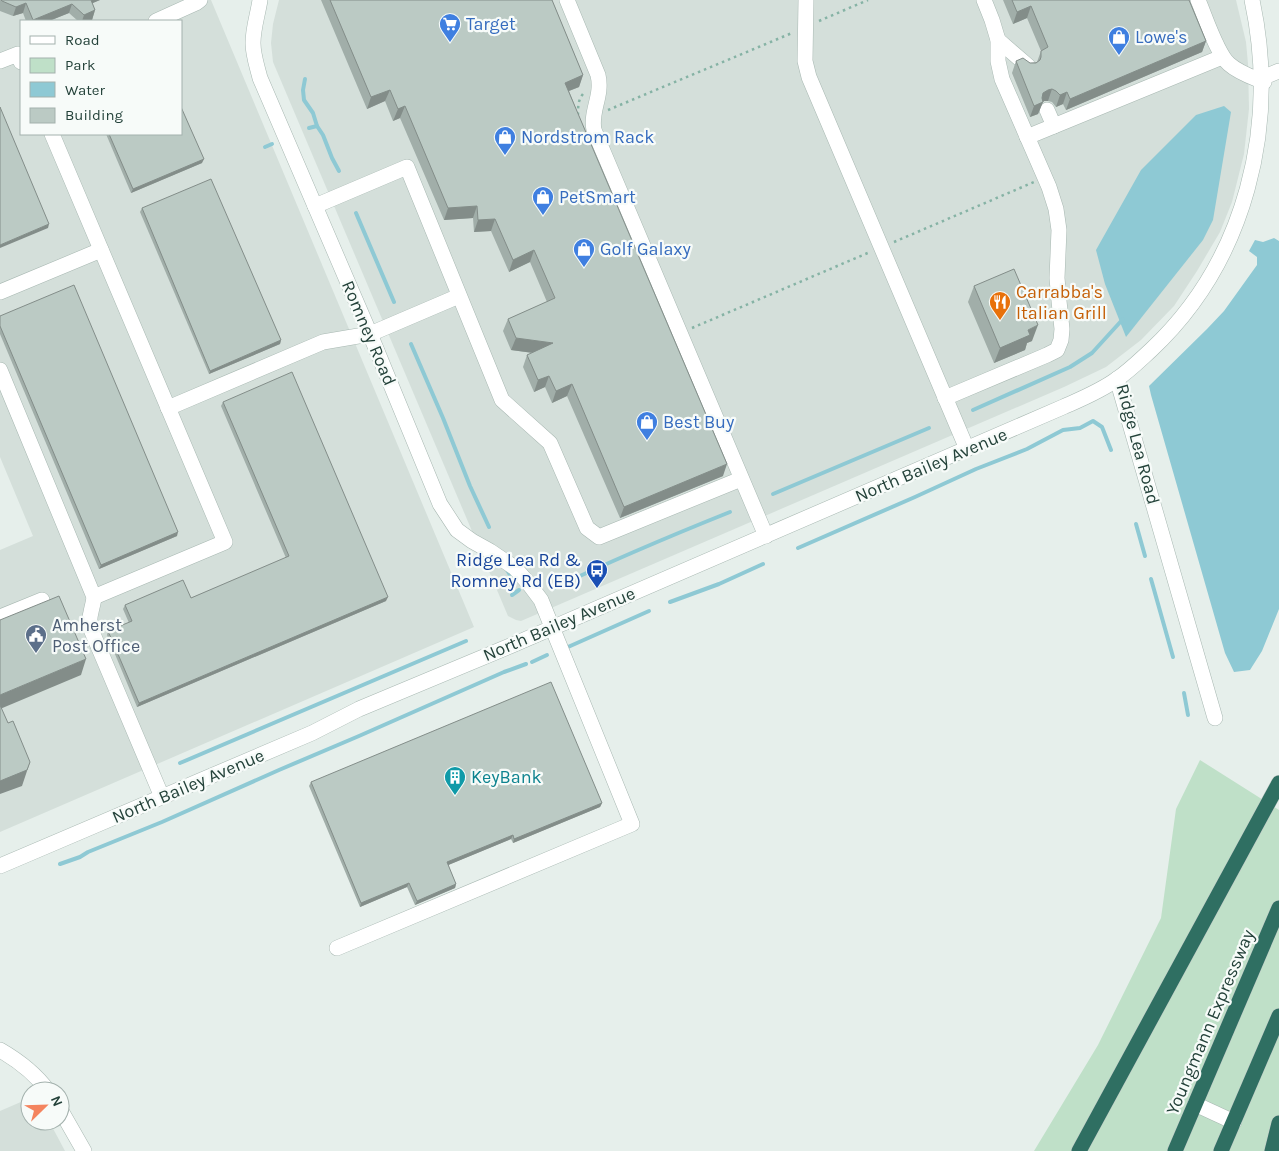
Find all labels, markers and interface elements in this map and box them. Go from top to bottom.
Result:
supermarket icon: Target [438,12,462,43]
place label: Target [466,13,516,35]
legend [20,20,182,135]
shop icon: Lowe's [1107,25,1131,56]
place label: Lowe's [1135,26,1187,48]
text: Road [65,31,100,49]
text: Park [65,56,95,74]
text: Water [65,81,106,99]
text: Building [65,106,123,124]
shop icon: Nordstrom Rack [493,125,517,156]
place label: Nordstrom Rack [521,126,654,148]
shop icon: PetSmart [531,185,555,216]
place label: PetSmart [559,186,636,208]
shop icon: Golf Galaxy [572,237,596,268]
place label: Golf Galaxy [600,238,692,260]
street label: Romney Road [337,277,401,389]
place label: Carrabba's Italian Grill [1016,281,1107,324]
restaurant icon: Carrabba's Italian Grill [988,290,1012,321]
street label: Ridge Lea Road [1111,381,1165,507]
shop icon: Best Buy [635,410,659,441]
place label: Best Buy [663,411,735,433]
street label: North Bailey Avenue [852,423,1010,507]
place label: Ridge Lea Rd & Romney Rd (EB) [450,549,581,592]
bus stop icon: Ridge Lea Rd & Romney Rd (EB) [585,558,609,589]
street label: North Bailey Avenue [480,582,638,666]
place label: Amherst Post Office [52,614,140,657]
public building icon: Amherst Post Office [24,623,48,654]
street label: North Bailey Avenue [109,744,267,828]
building icon: KeyBank [443,765,467,796]
place label: KeyBank [471,766,542,788]
street label: Youngmann Expressway [1161,926,1259,1118]
north arrow [20,1081,70,1131]
text: N [47,1093,66,1109]

